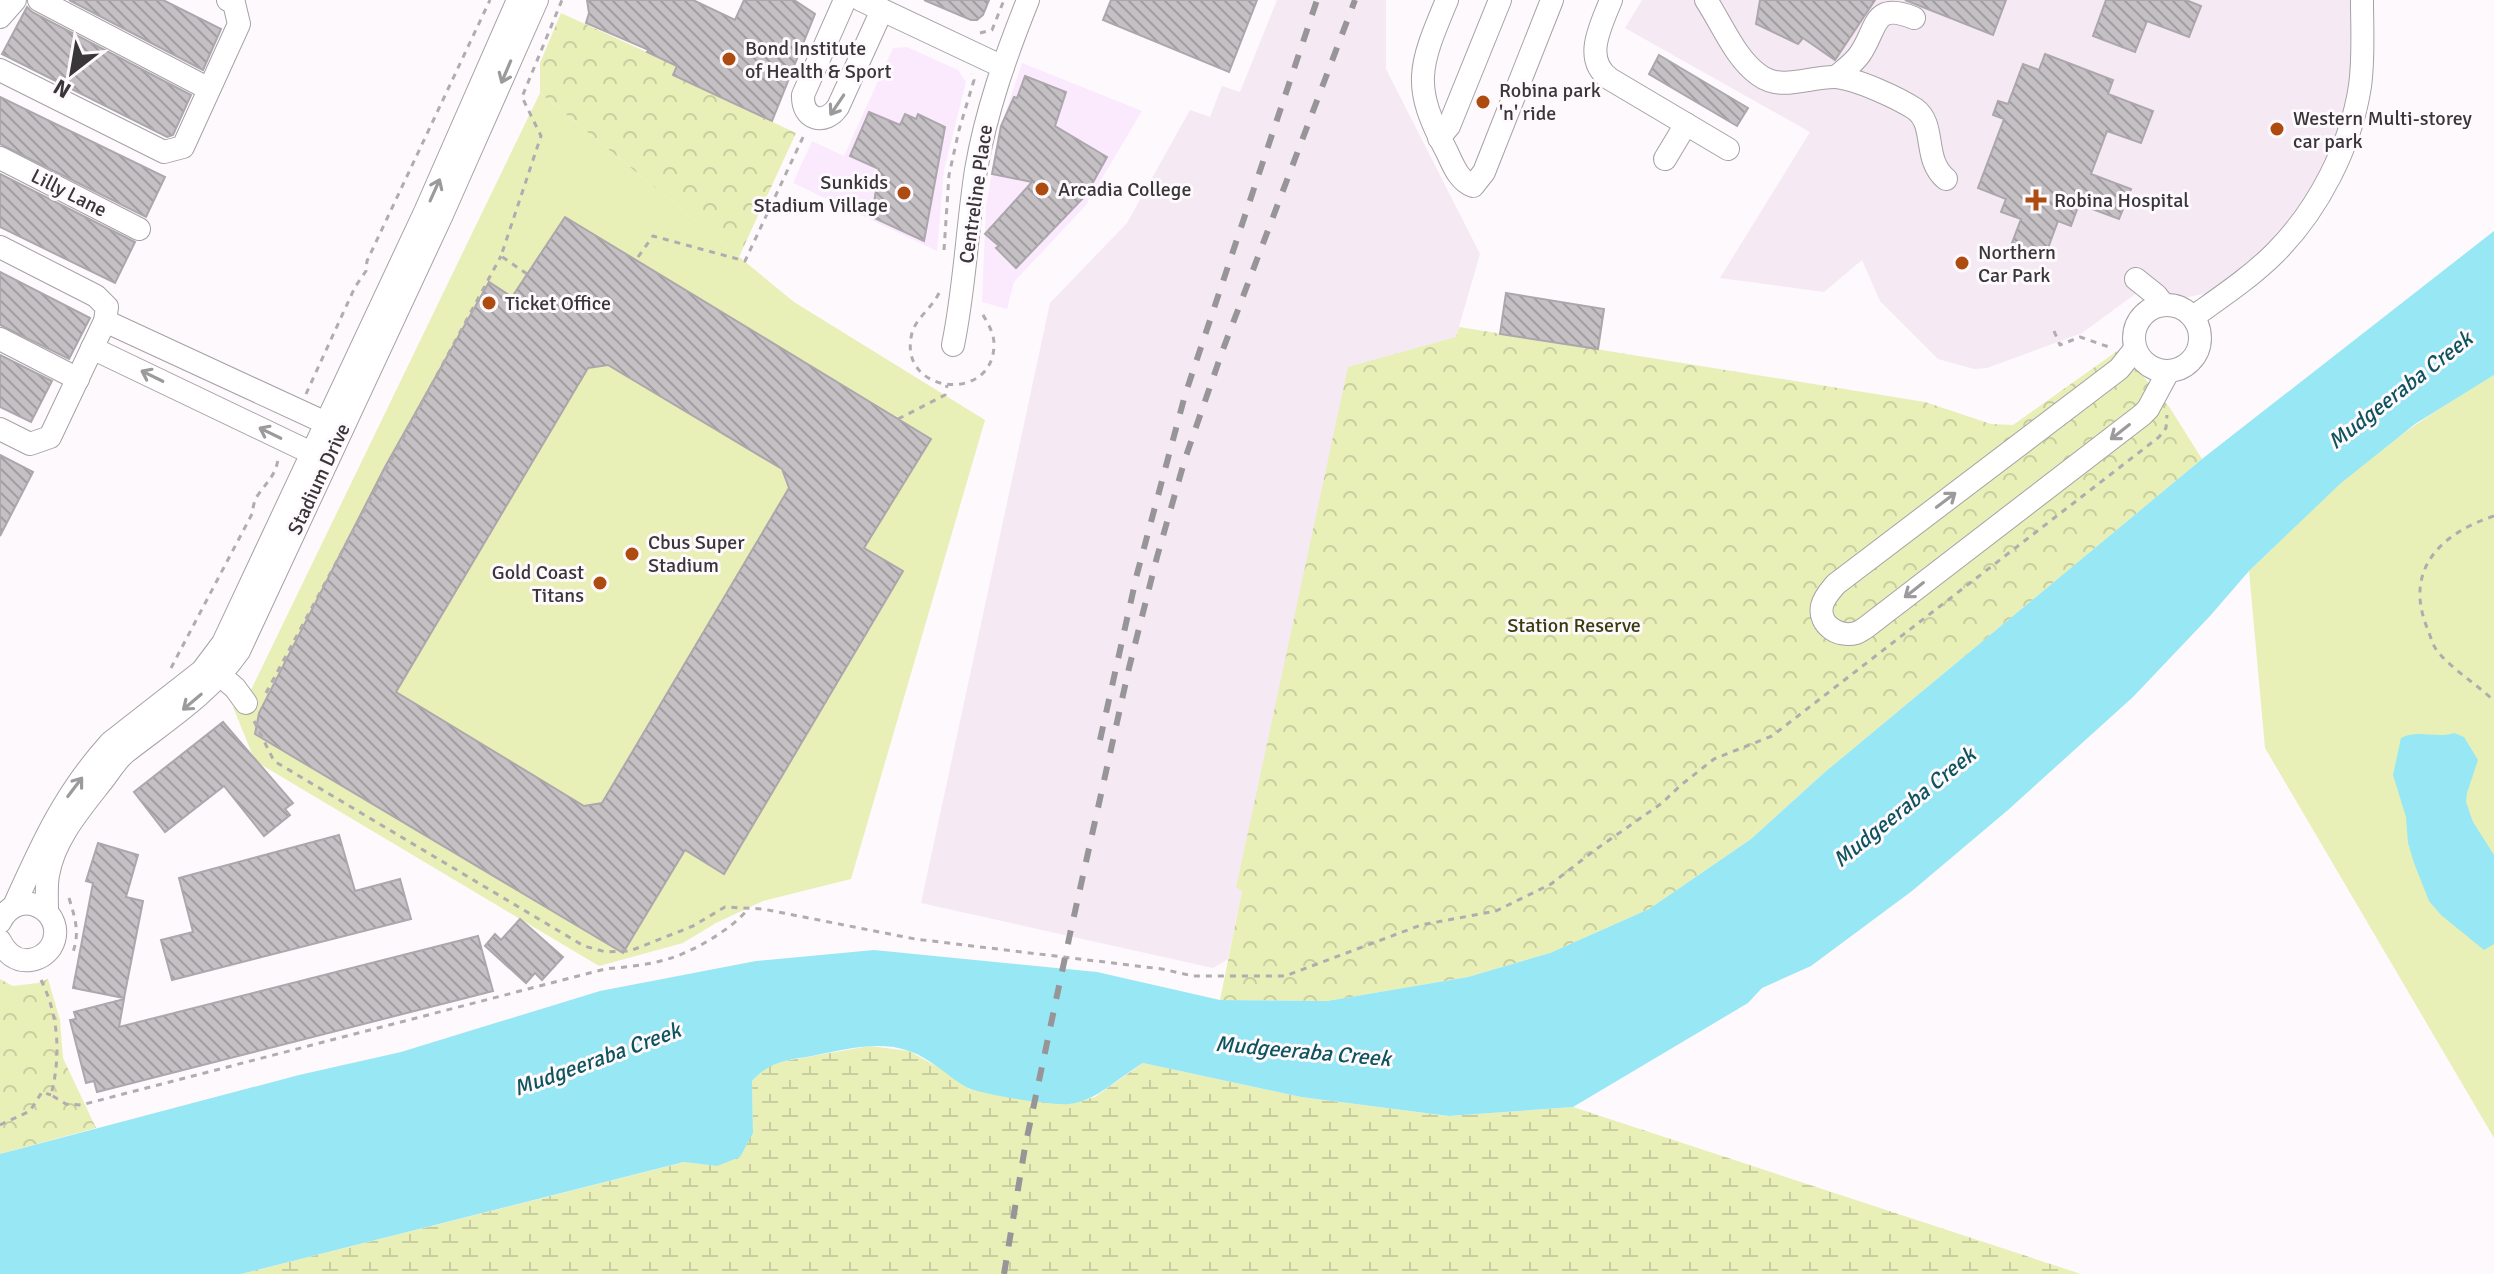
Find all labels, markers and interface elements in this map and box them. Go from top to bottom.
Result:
north arrow [32,32,112,112]
place label: Bond Institute of Health & Sport [745,36,892,84]
marker: Bond Institute of Health & Sport [720,50,738,68]
one-way arrow [498,59,513,84]
text: N [48,73,75,104]
place label: Robina park 'n' ride [1499,78,1601,126]
one-way arrow [828,93,845,116]
marker: Robina park 'n' ride [1474,93,1492,111]
place label: Western Multi-storey car park [2293,106,2472,154]
marker: Western Multi-storey car park [2268,120,2286,138]
street label: Centreline Place [954,123,998,265]
street label: Lilly Lane [27,163,111,223]
place label: Sunkids Stadium Village [753,170,888,218]
place label: Arcadia College [1058,177,1191,202]
one-way arrow [428,179,443,203]
marker: Arcadia College [1033,180,1051,198]
marker: Sunkids Stadium Village [895,184,913,202]
place label: Robina Hospital [2054,188,2189,213]
marker: Robina Hospital [2025,189,2047,211]
place label: Northern Car Park [1978,240,2056,288]
marker: Northern Car Park [1953,254,1971,272]
place label: Ticket Office [505,291,611,316]
marker: Ticket Office [480,294,498,312]
water label: Mudgeeraba Creek [2322,324,2479,455]
one-way arrow [141,368,165,384]
street label: Stadium Drive [282,419,356,539]
one-way arrow [2110,423,2131,440]
one-way arrow [258,425,282,440]
one-way arrow [1935,492,1956,509]
place label: Cbus Super Stadium [648,530,745,578]
marker: Cbus Super Stadium [623,545,641,563]
place label: Gold Coast Titans [492,560,584,608]
marker: Gold Coast Titans [591,574,609,592]
one-way arrow [1904,582,1925,599]
park label: Station Reserve [1507,613,1641,638]
one-way arrow [182,693,203,711]
water label: Mudgeeraba Creek [1827,740,1982,873]
one-way arrow [66,777,83,798]
water label: Mudgeeraba Creek [510,1016,686,1102]
water label: Mudgeeraba Creek [1214,1030,1394,1072]

